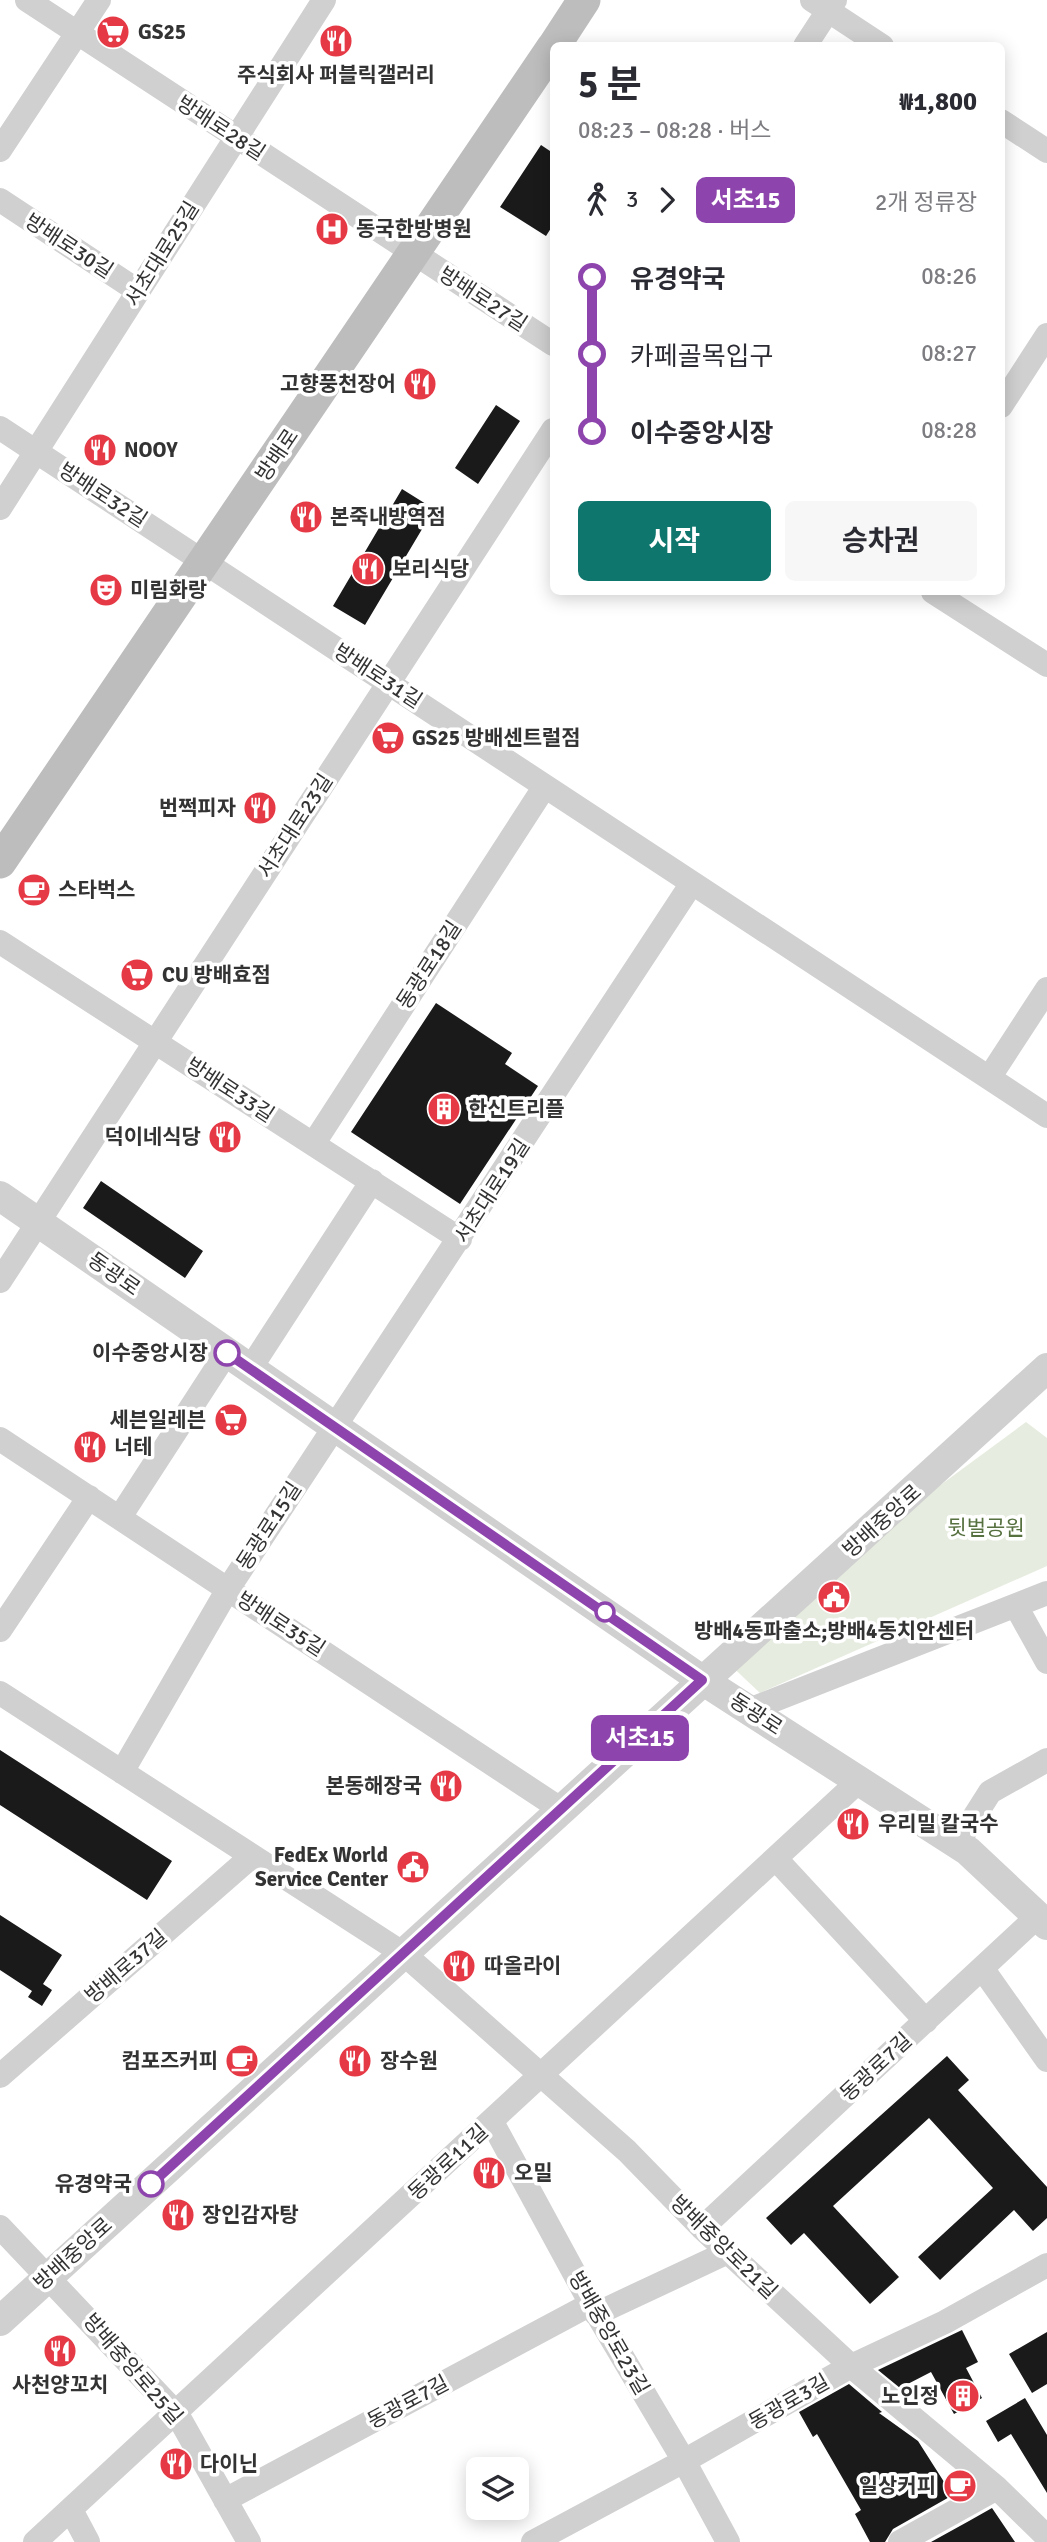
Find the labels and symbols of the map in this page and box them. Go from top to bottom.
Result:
supermarket icon: GS25 [94,13,132,51]
place label: GS25 [138,19,186,45]
restaurant icon: 주식회사 퍼블릭갤러리 [317,22,355,60]
place label: 주식회사 퍼블릭갤러리 [237,62,435,88]
street label: 방배로28길 [172,90,270,166]
street label: 서초대로25길 [119,197,205,311]
street label: 방배로30길 [20,208,118,284]
hospital icon: 동국한방병원 [313,210,351,248]
place label: 동국한방병원 [356,216,472,242]
street label: 방배로27길 [434,261,532,337]
restaurant icon: 고향풍천장어 [401,365,439,403]
place label: 고향풍천장어 [280,371,396,397]
street label: 방배로 [250,424,304,486]
restaurant icon: NOOY [81,431,119,469]
place label: NOOY [124,437,178,463]
street label: 방배로32길 [54,457,152,533]
restaurant icon: 본죽내방역점 [287,498,325,536]
place label: 본죽내방역점 [330,504,446,530]
restaurant icon: 보리식당 [349,550,387,588]
place label: 보리식당 [392,556,469,582]
theatre icon: 미림화랑 [87,571,125,609]
place label: 미림화랑 [130,577,207,603]
street label: 방배로31길 [329,638,427,714]
supermarket icon: GS25 방배센트럴점 [369,719,407,757]
place label: GS25 방배센트럴점 [412,725,581,751]
street label: 서초대로23길 [252,769,338,883]
restaurant icon: 번쩍피자 [241,789,279,827]
place label: 번쩍피자 [159,795,236,821]
cafe icon: 스타벅스 [15,871,53,909]
place label: 스타벅스 [58,877,135,903]
street label: 동광로18길 [391,916,467,1014]
supermarket icon: CU 방배효점 [118,956,156,994]
place label: CU 방배효점 [162,962,271,988]
street label: 방배로33길 [181,1052,279,1128]
building icon: 한신트리플 [425,1090,463,1128]
place label: 한신트리플 [468,1096,565,1122]
restaurant icon: 덕이네식당 [206,1118,244,1156]
place label: 덕이네식당 [104,1124,201,1150]
street label: 서초대로19길 [449,1134,535,1248]
street label: 동광로 [83,1247,145,1301]
place label: 이수중앙시장 [92,1340,208,1366]
marker: 이수중앙시장 [214,1340,240,1366]
supermarket icon: 세븐일레븐 [212,1401,250,1439]
place label: 세븐일레븐 [109,1407,206,1433]
restaurant icon: 너테 [71,1428,109,1466]
place label: 너테 [114,1434,153,1460]
street label: 동광로15길 [231,1477,307,1575]
street label: 방배중앙로 [837,1479,927,1563]
park label: 뒷벌공원 [947,1515,1025,1541]
public building icon: 방배4동파출소;방배4동치안센터 [815,1578,853,1616]
street label: 방배로35길 [232,1586,330,1662]
unlabelled marker [595,1602,615,1622]
place label: 방배4동파출소;방배4동치안센터 [694,1618,974,1644]
street label: 동광로 [725,1687,787,1741]
line badge: 서초15 [591,1715,689,1761]
restaurant icon: 본동해장국 [427,1767,465,1805]
place label: 본동해장국 [325,1773,422,1799]
restaurant icon: 우리밀 칼국수 [834,1805,872,1843]
place label: 우리밀 칼국수 [878,1811,999,1837]
place label: FedEx World Service Center [255,1842,389,1892]
public building icon: FedEx World Service Center [394,1848,432,1886]
street label: 방배로37길 [80,1923,172,2009]
restaurant icon: 따올라이 [440,1947,478,1985]
place label: 따올라이 [484,1953,561,1979]
street label: 동광로7길 [835,2027,917,2107]
cafe icon: 컴포즈커피 [223,2042,261,2080]
restaurant icon: 장수원 [336,2042,374,2080]
place label: 컴포즈커피 [121,2048,218,2074]
place label: 장수원 [380,2048,438,2074]
street label: 동광로11길 [403,2118,493,2206]
restaurant icon: 오밀 [470,2154,508,2192]
place label: 오밀 [514,2160,553,2186]
place label: 유경약국 [55,2171,132,2197]
marker: 유경약국 [138,2171,164,2197]
street label: 방배중앙로21길 [665,2190,783,2304]
restaurant icon: 장인감자탕 [159,2196,197,2234]
place label: 장인감자탕 [202,2202,299,2228]
street label: 방배중앙로 [28,2212,118,2296]
street label: 방배중앙로23길 [563,2266,655,2400]
street label: 방배중앙로25길 [78,2308,188,2430]
restaurant icon: 사천양꼬치 [41,2332,79,2370]
street label: 동광로3길 [744,2369,834,2435]
street label: 동광로7길 [363,2370,453,2434]
place label: 사천양꼬치 [12,2372,108,2398]
building icon: 노인정 [944,2377,982,2415]
place label: 노인정 [881,2383,939,2409]
restaurant icon: 다이닌 [157,2445,195,2483]
place label: 다이닌 [200,2451,258,2477]
cafe icon: 일상커피 [941,2467,979,2505]
place label: 일상커피 [859,2473,936,2499]

